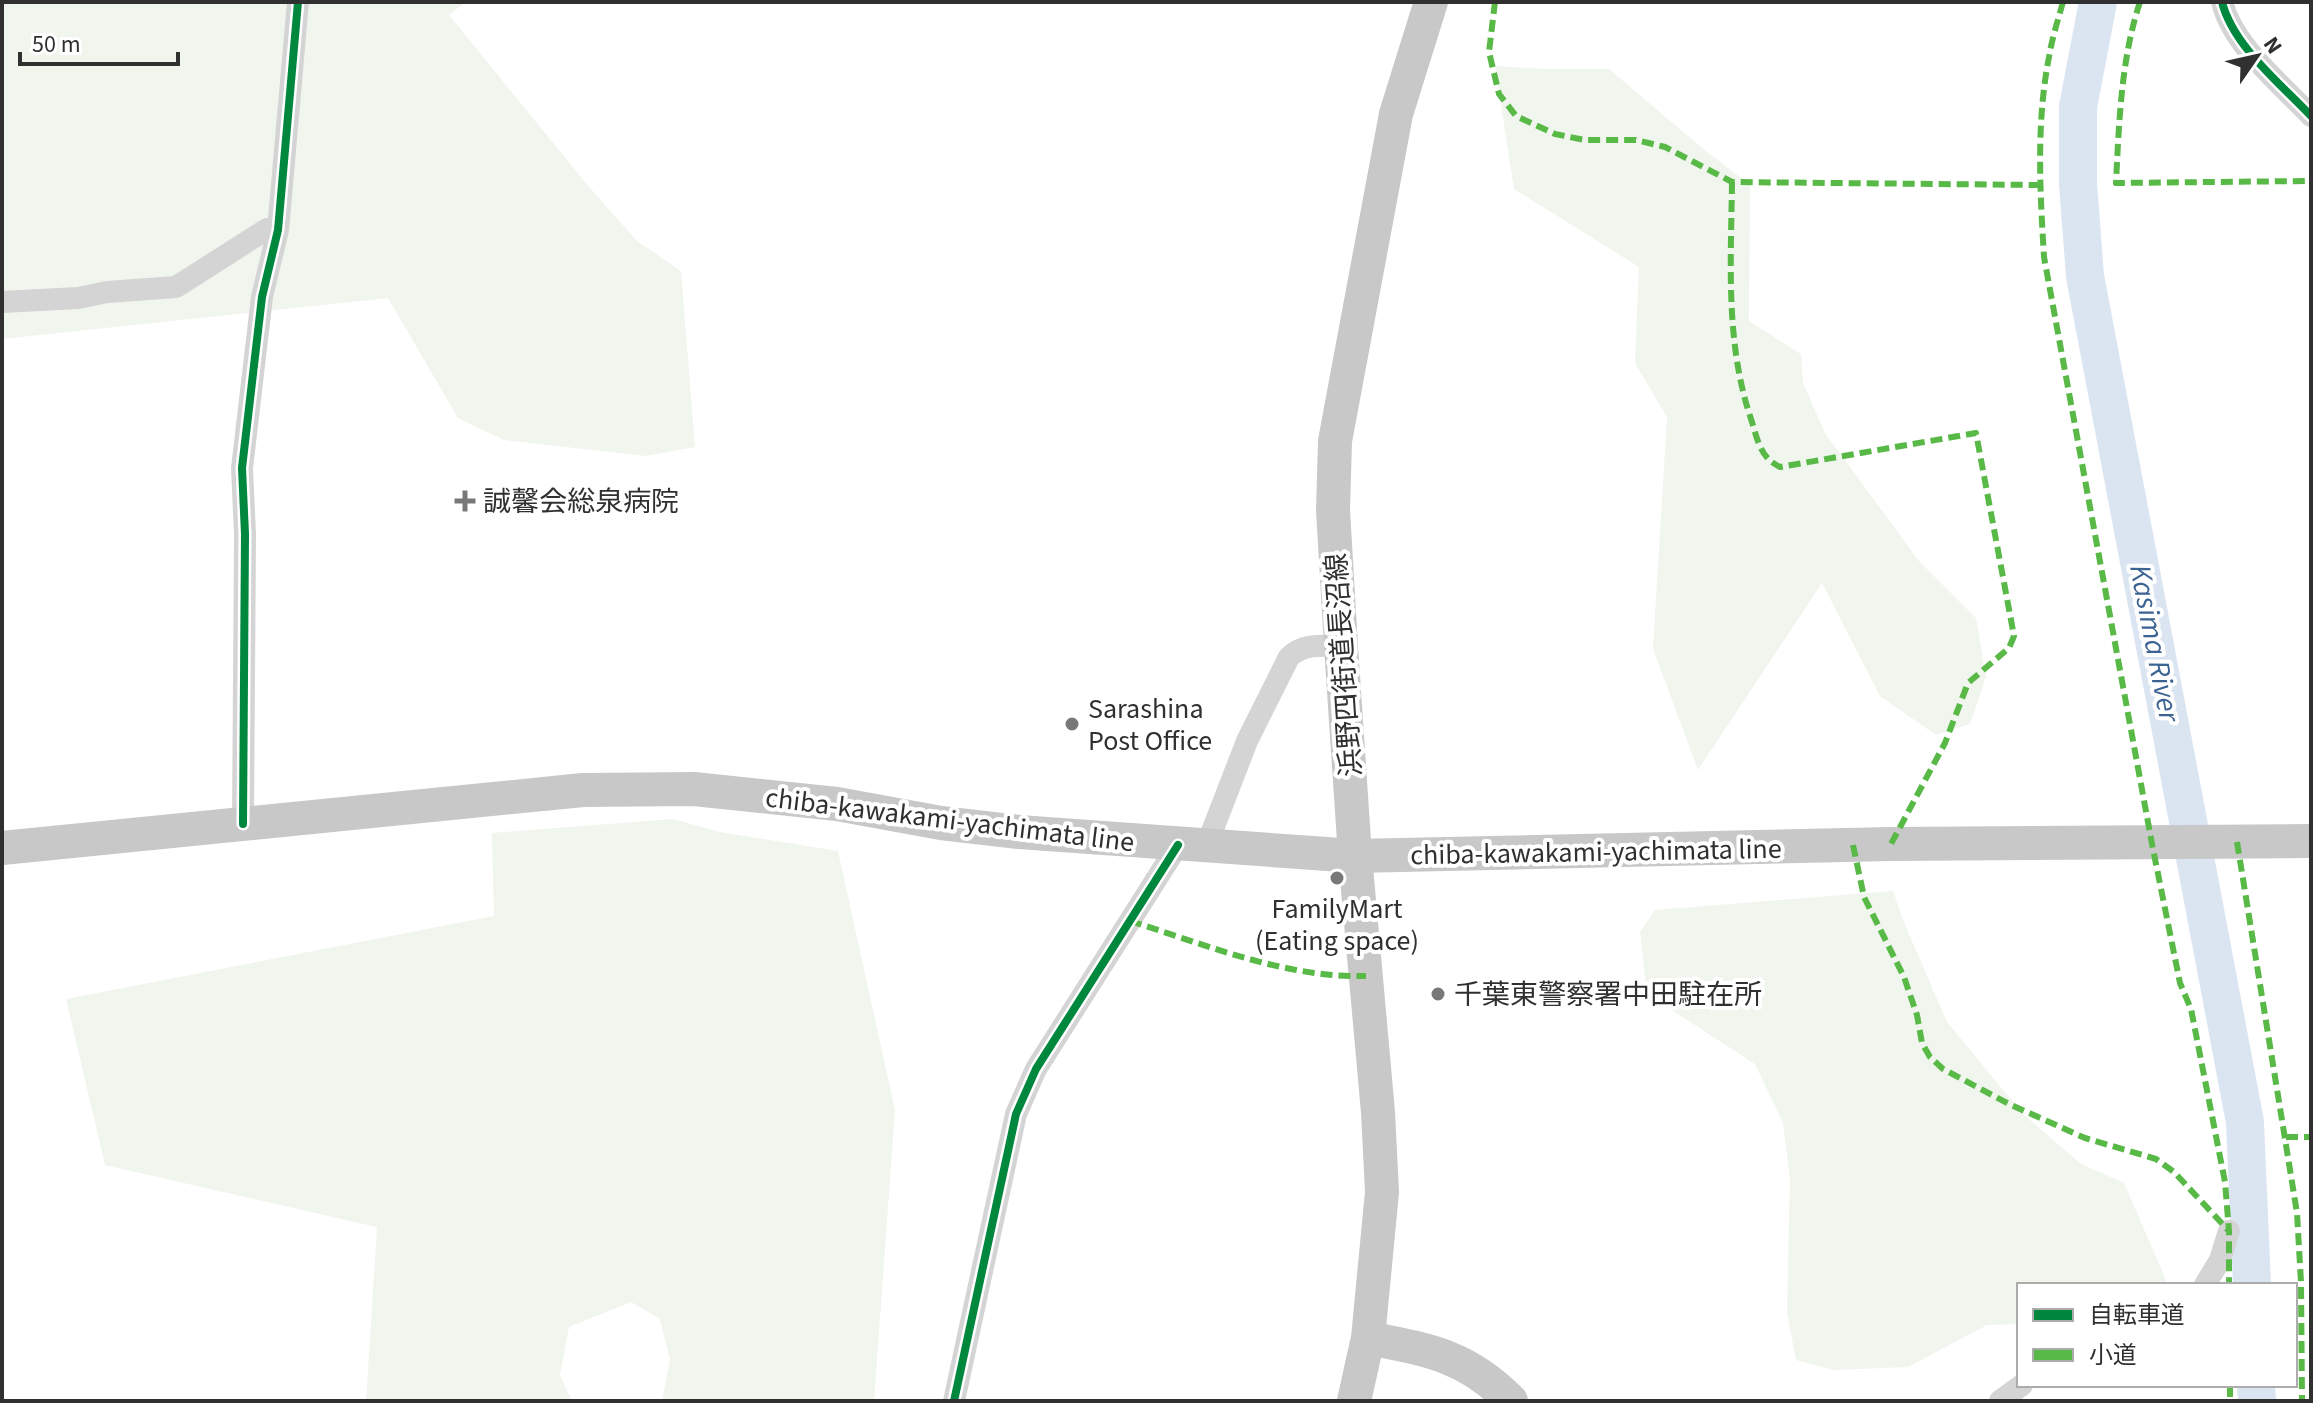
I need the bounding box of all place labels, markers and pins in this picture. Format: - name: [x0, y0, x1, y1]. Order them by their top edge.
- place label: 誠馨会総泉病院: [483, 482, 679, 522]
- marker: 誠馨会総泉病院: [454, 490, 476, 512]
- place label: Sarashina Post Office: [1088, 689, 1212, 761]
- marker: Sarashina Post Office: [1063, 715, 1081, 733]
- marker: FamilyMart (Eating space): [1328, 869, 1346, 887]
- place label: FamilyMart (Eating space): [1255, 889, 1419, 961]
- place label: 千葉東警察署中田駐在所: [1454, 975, 1762, 1015]
- marker: 千葉東警察署中田駐在所: [1429, 985, 1447, 1003]

